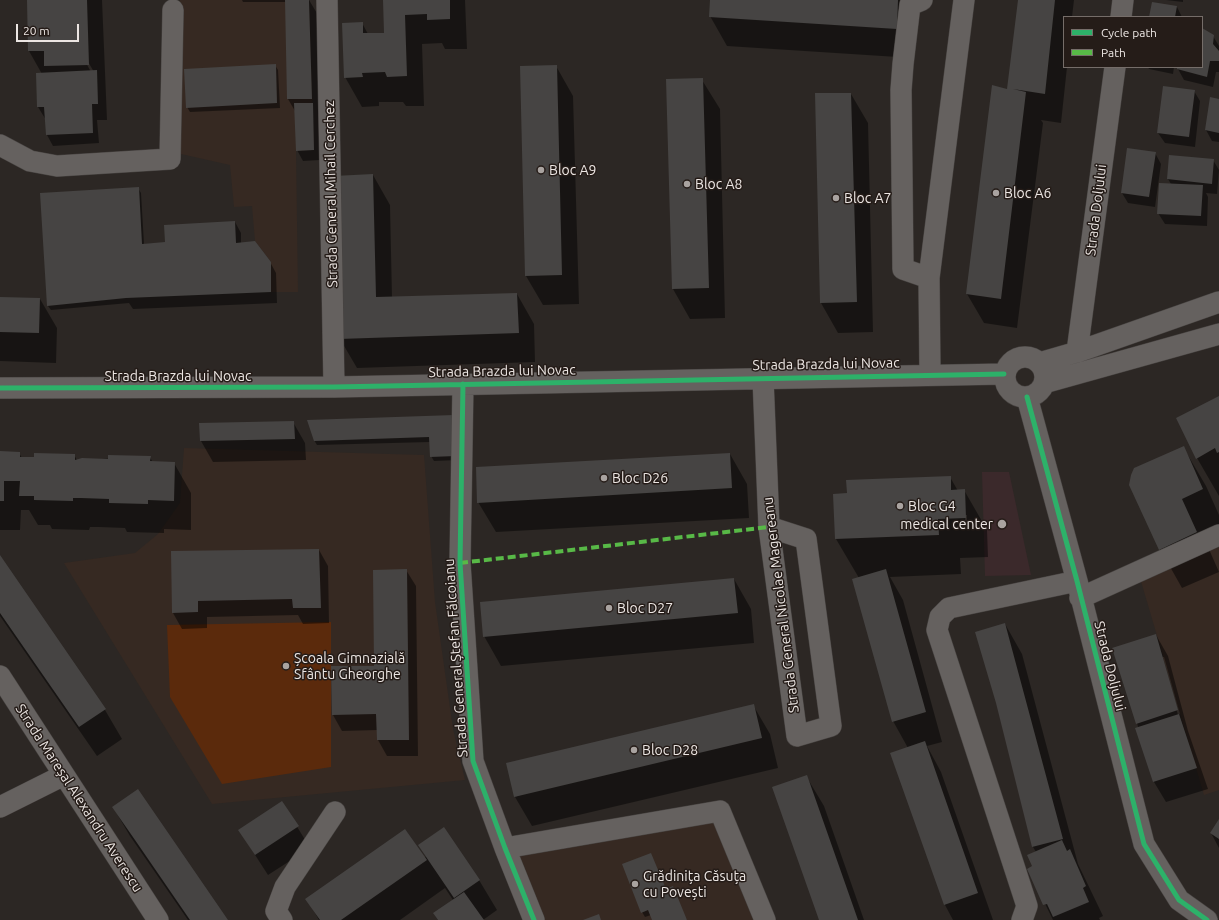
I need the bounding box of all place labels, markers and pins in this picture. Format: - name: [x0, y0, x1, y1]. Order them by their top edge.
- place label: Bloc A9: [549, 162, 596, 178]
- marker: Bloc A9: [536, 165, 546, 175]
- place label: Bloc A8: [695, 176, 742, 192]
- marker: Bloc A8: [682, 179, 692, 189]
- place label: Bloc A6: [1004, 185, 1051, 201]
- marker: Bloc A6: [991, 188, 1001, 198]
- place label: Bloc A7: [844, 190, 891, 206]
- marker: Bloc A7: [831, 193, 841, 203]
- place label: Bloc D26: [612, 470, 668, 486]
- marker: Bloc D26: [599, 473, 609, 483]
- place label: Bloc G4: [908, 498, 956, 514]
- marker: Bloc G4: [895, 501, 905, 511]
- place label: medical center: [900, 516, 993, 532]
- marker: medical center: [996, 518, 1008, 530]
- place label: Bloc D27: [617, 600, 673, 616]
- marker: Bloc D27: [604, 603, 614, 613]
- place label: Școala Gimnazială Sfântu Gheorghe: [294, 650, 405, 682]
- marker: Școala Gimnazială Sfântu Gheorghe: [281, 661, 291, 671]
- place label: Bloc D28: [642, 742, 698, 758]
- marker: Bloc D28: [629, 745, 639, 755]
- place label: Grădinița Căsuța cu Povești: [643, 868, 746, 900]
- marker: Grădinița Căsuța cu Povești: [630, 879, 640, 889]

